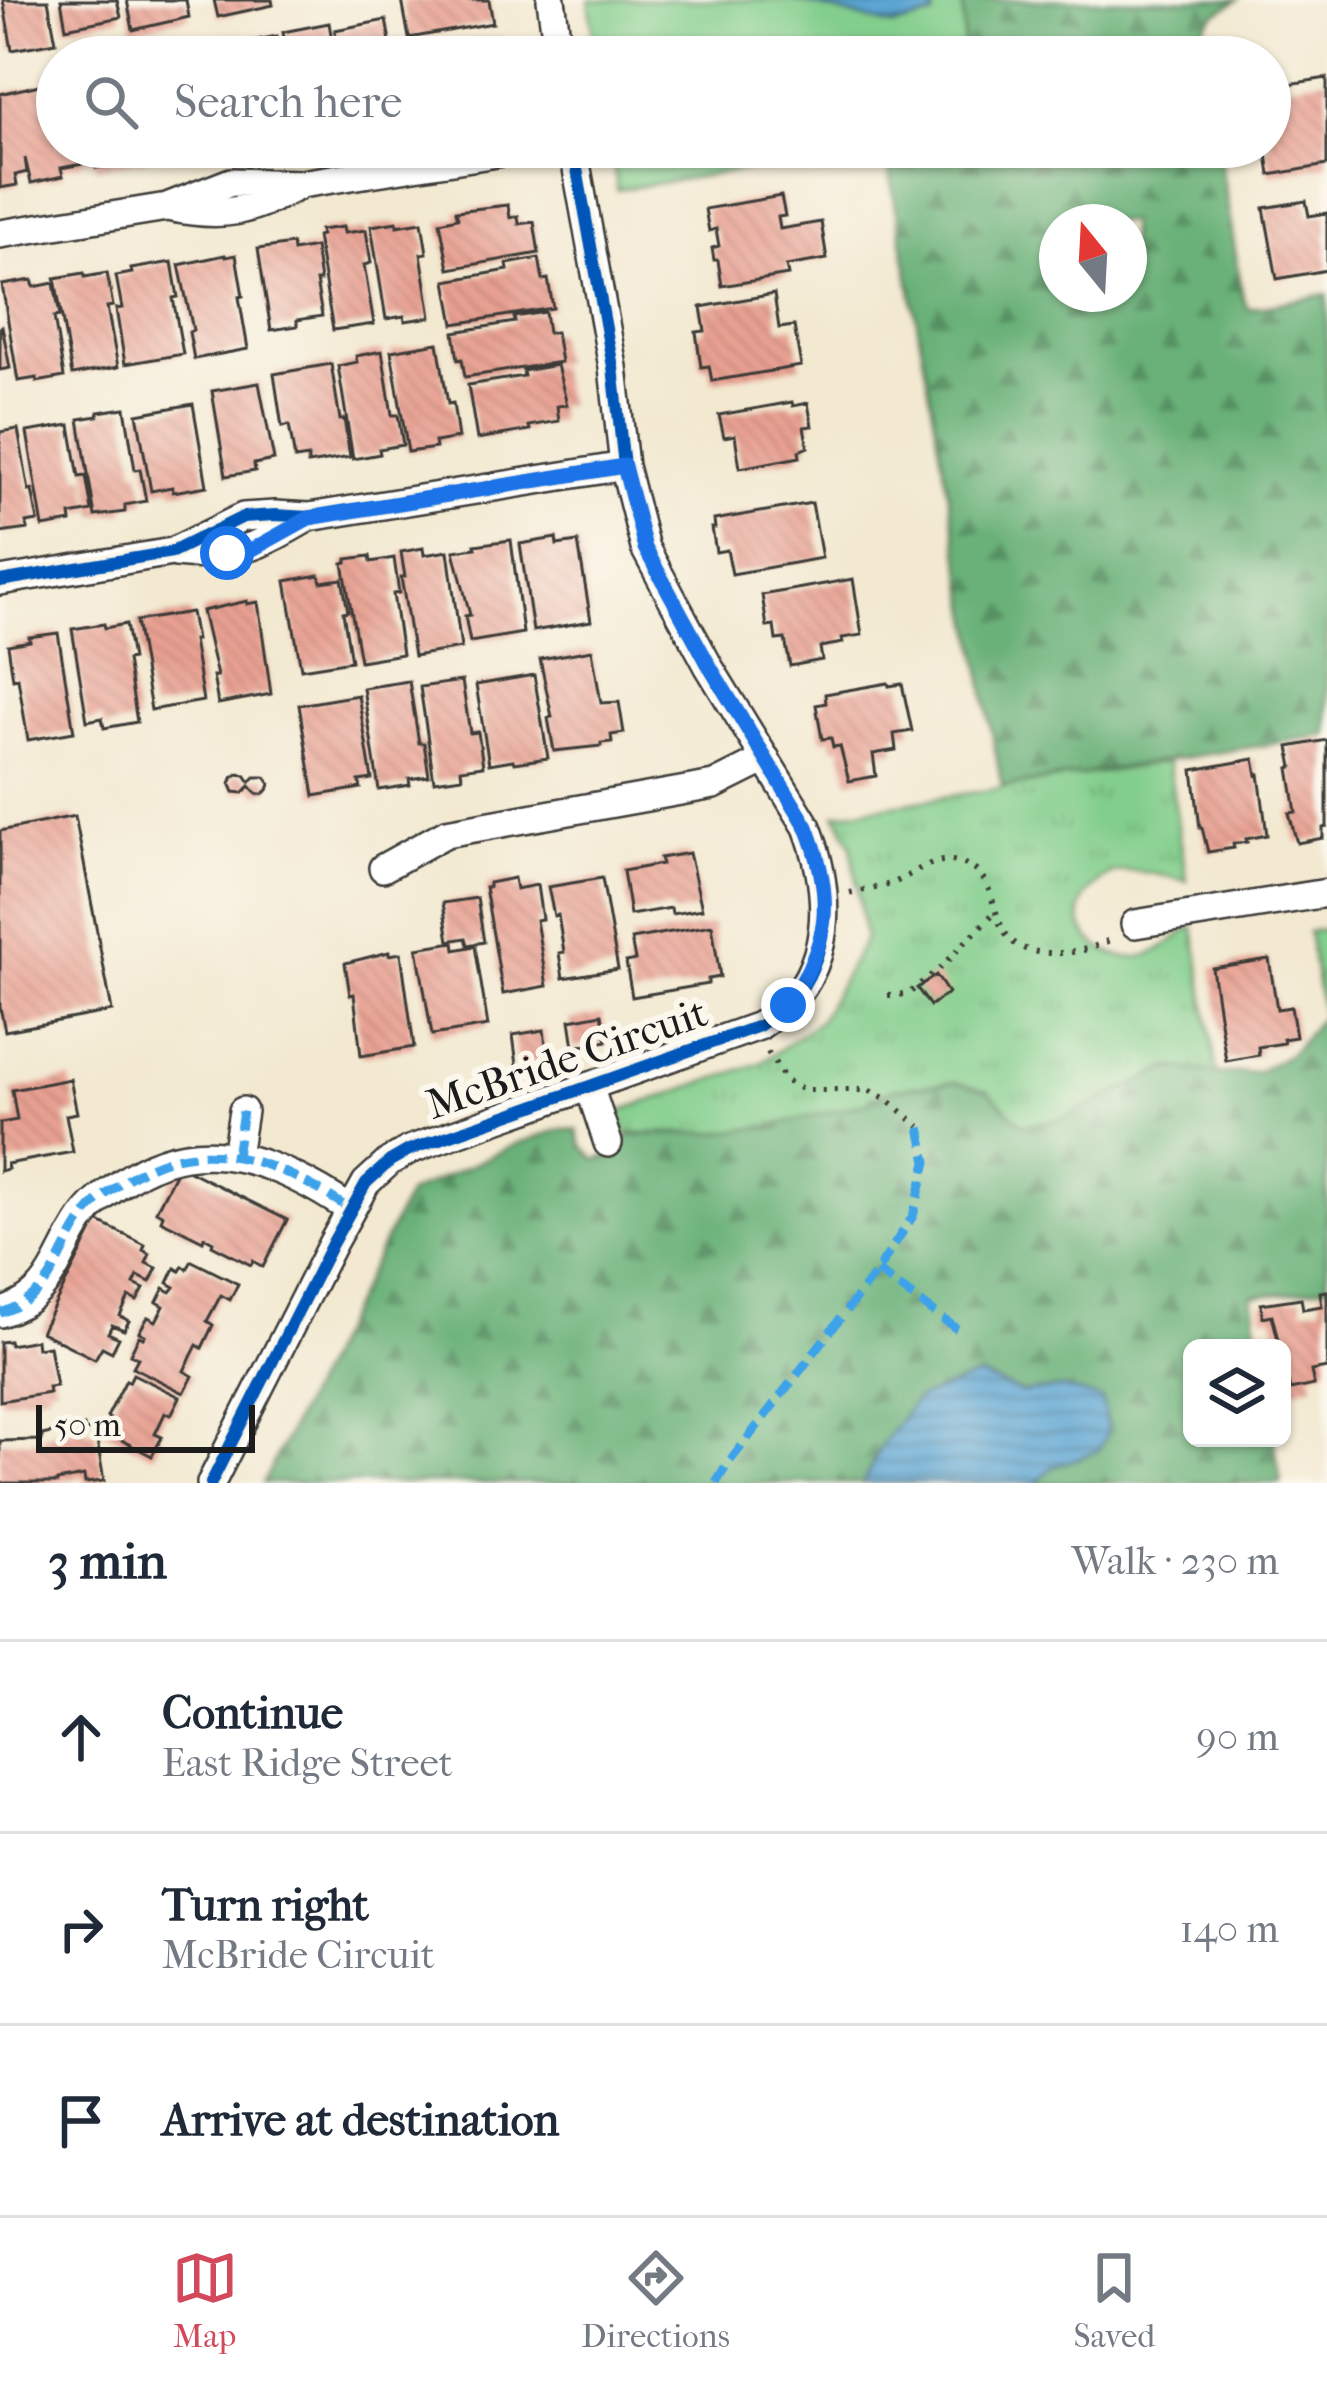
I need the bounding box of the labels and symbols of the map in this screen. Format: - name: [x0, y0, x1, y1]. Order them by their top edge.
- north arrow: [1039, 204, 1147, 312]
- route start: [200, 526, 254, 580]
- route end: [761, 978, 815, 1032]
- street label: McBride Circuit: [420, 988, 714, 1130]
- scale bar: [36, 1399, 255, 1452]

